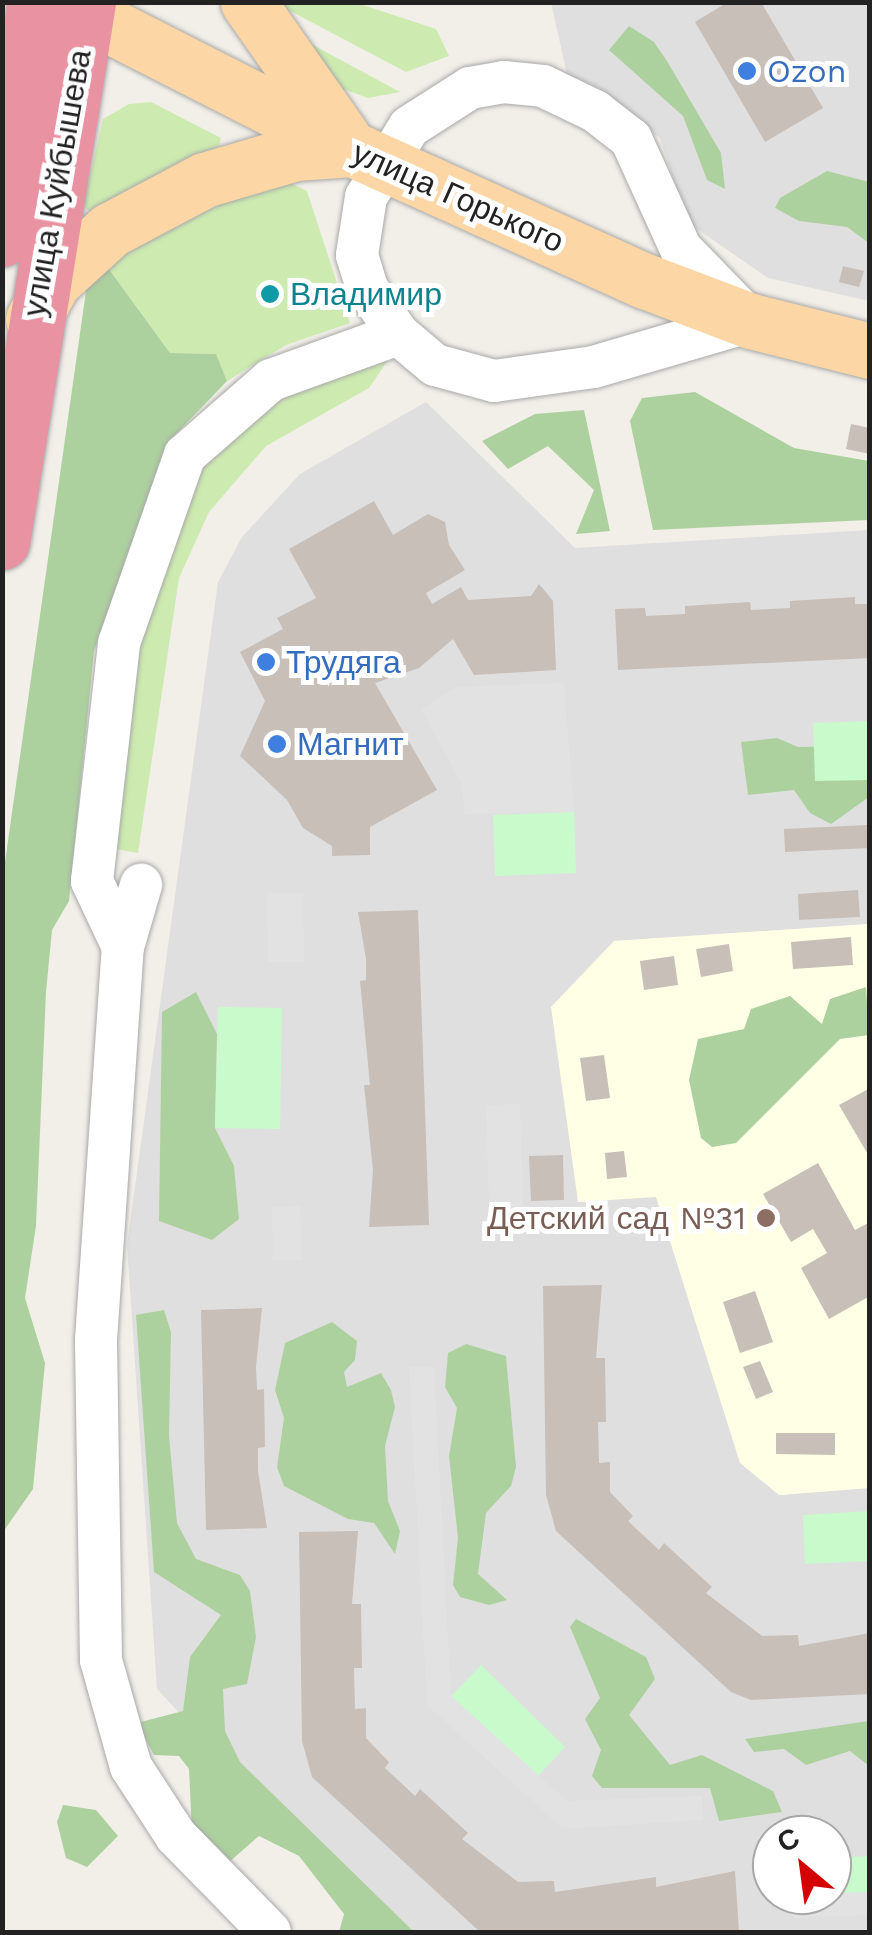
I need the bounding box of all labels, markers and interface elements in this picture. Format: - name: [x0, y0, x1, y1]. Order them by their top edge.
- street label: улица Куйбышева: [15, 46, 99, 320]
- place label: Ozon: [767, 52, 847, 90]
- marker: Ozon: [736, 60, 758, 82]
- street label: улица Горького: [346, 133, 570, 261]
- place label: Владимир: [290, 275, 442, 313]
- marker: Владимир: [259, 283, 281, 305]
- place label: Трудяга: [286, 643, 401, 681]
- marker: Трудяга: [255, 651, 277, 673]
- place label: Магнит: [297, 725, 404, 763]
- marker: Магнит: [266, 733, 288, 755]
- place label: Детский сад №31: [487, 1199, 746, 1237]
- marker: Детский сад №31: [755, 1207, 777, 1229]
- north arrow: [752, 1815, 852, 1915]
- text: С: [771, 1821, 805, 1859]

